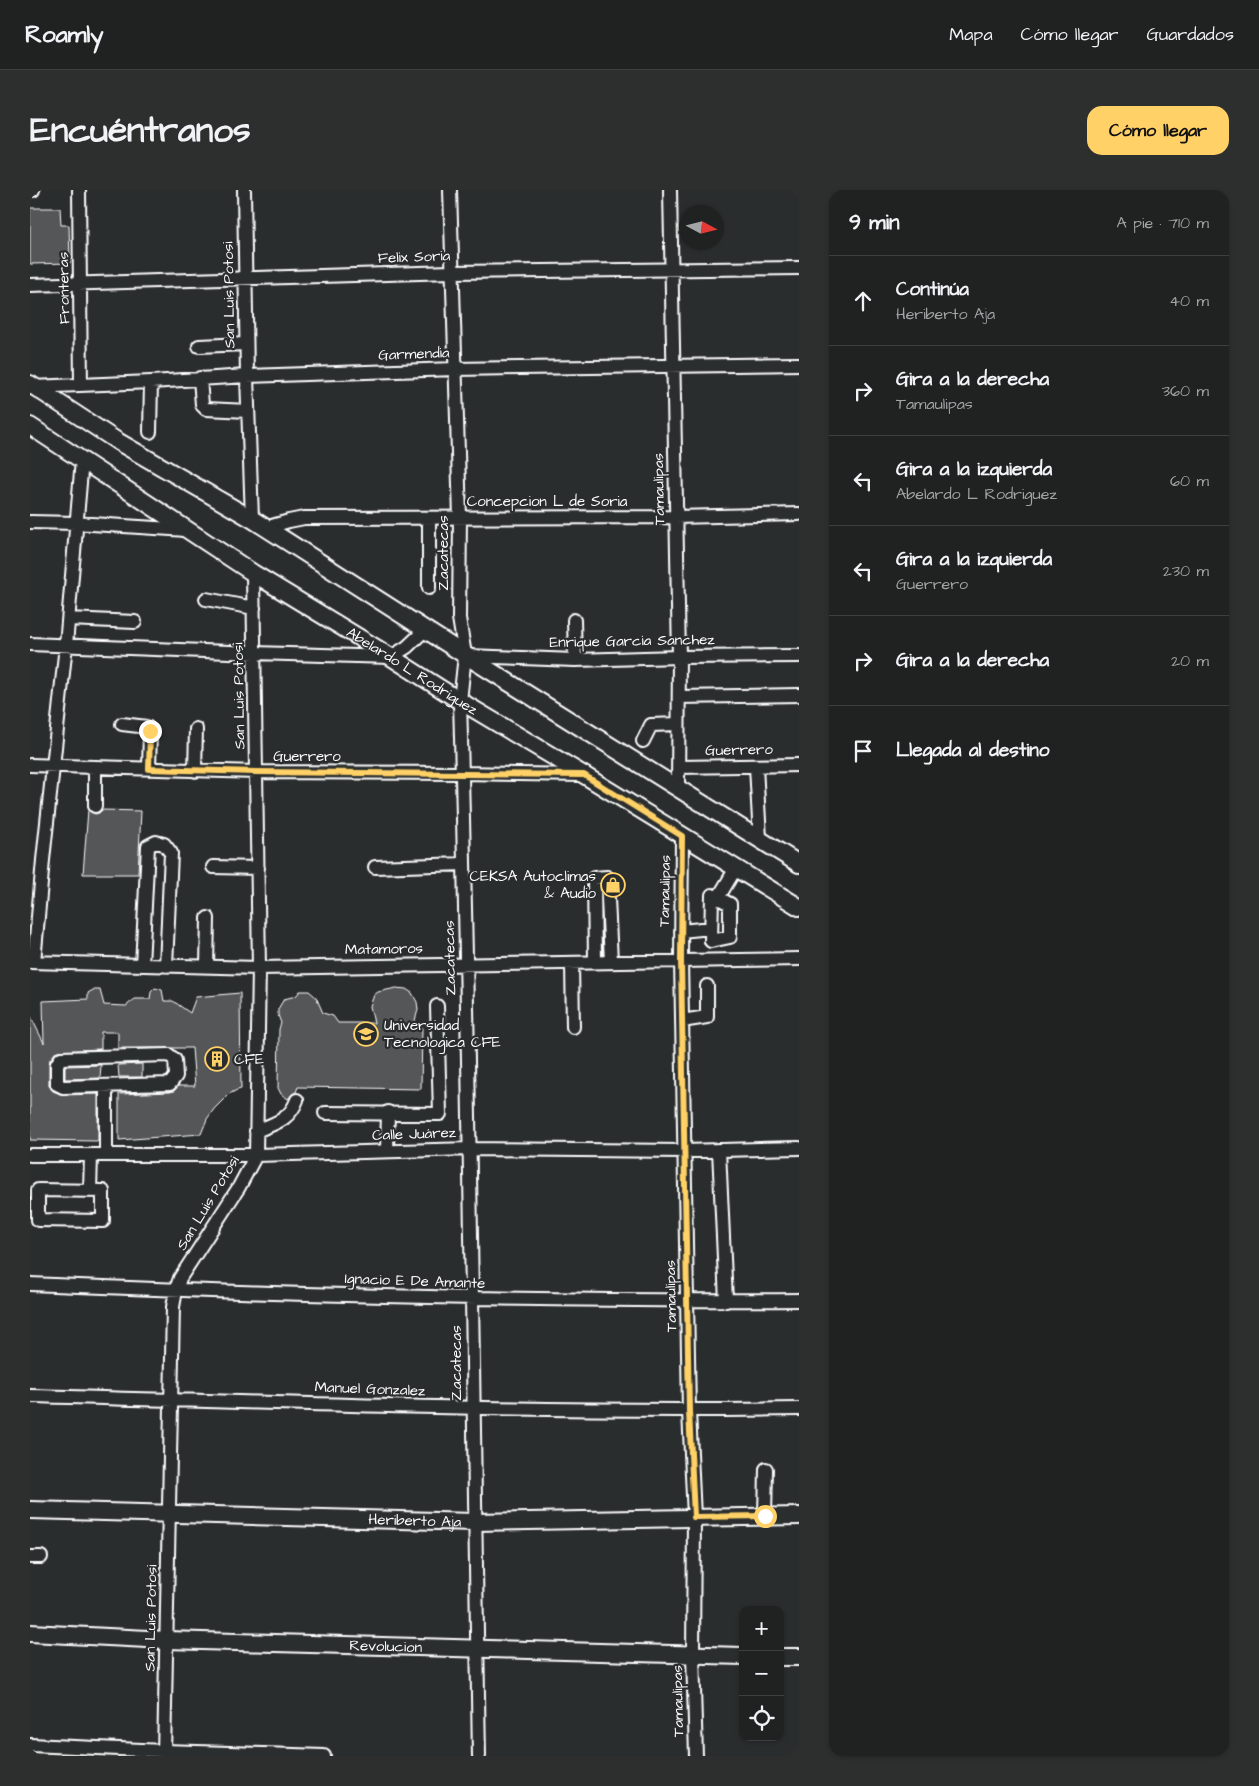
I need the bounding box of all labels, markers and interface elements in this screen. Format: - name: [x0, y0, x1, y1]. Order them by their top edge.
- text: Roamly: [25, 18, 103, 52]
- text: Mapa: [949, 22, 993, 47]
- text: Cómo llegar: [1021, 22, 1119, 47]
- text: Guardados: [1147, 22, 1234, 47]
- text: Encuéntranos: [30, 106, 251, 155]
- button: Cómo llegar: [1087, 106, 1229, 155]
- north arrow: [679, 205, 724, 250]
- text: 9 min: [849, 208, 899, 237]
- text: A pie · 710 m: [1116, 212, 1209, 234]
- street label: San Luis Potosi: [218, 241, 240, 349]
- street label: Felix Soria: [377, 245, 451, 269]
- street label: Fronteras: [53, 251, 75, 324]
- text: Continúa: [896, 276, 969, 303]
- icon: ahead: [849, 287, 877, 315]
- text: 40 m: [1169, 290, 1209, 312]
- text: Heriberto Aja: [896, 303, 995, 325]
- street label: Garmendia: [378, 342, 450, 366]
- text: Gira a la derecha: [896, 366, 1049, 393]
- icon: right: [849, 377, 877, 405]
- text: 360 m: [1162, 380, 1209, 402]
- text: Tamaulipas: [896, 393, 973, 415]
- street label: Tamaulipas: [648, 452, 670, 525]
- text: Gira a la izquierda: [896, 456, 1052, 483]
- icon: left: [849, 467, 877, 495]
- text: 60 m: [1170, 470, 1209, 492]
- text: Abelardo L Rodriguez: [896, 483, 1057, 505]
- street label: Concepcion L de Soria: [467, 491, 628, 512]
- street label: Zacatecas: [433, 515, 454, 591]
- text: Gira a la izquierda: [896, 546, 1052, 573]
- icon: left: [849, 557, 877, 585]
- text: 230 m: [1163, 560, 1209, 582]
- text: Guerrero: [896, 573, 968, 595]
- street label: Abelardo L Rodriguez: [343, 622, 482, 720]
- street label: Enrique Garcia Sanchez: [549, 629, 715, 653]
- street label: San Luis Potosi: [228, 642, 250, 750]
- icon: right: [849, 647, 877, 675]
- text: Gira a la derecha: [896, 647, 1049, 674]
- text: 20 m: [1171, 650, 1209, 672]
- route end: [139, 720, 162, 743]
- icon: arrive: [849, 737, 877, 765]
- text: Llegada al destino: [896, 737, 1049, 764]
- street label: Guerrero: [705, 739, 773, 761]
- street label: Guerrero: [273, 746, 341, 767]
- street label: Tamaulipas: [654, 854, 676, 927]
- place label: CEKSA Autoclimas & Audio: [469, 866, 597, 904]
- shop icon: CEKSA Autoclimas & Audio: [600, 872, 626, 898]
- street label: Zacatecas: [439, 920, 461, 996]
- street label: Matamoros: [345, 938, 424, 960]
- place label: Universidad Tecnologica CFE: [384, 1015, 501, 1054]
- school or university icon: Universidad Tecnologica CFE: [353, 1021, 379, 1047]
- building icon: CFE: [204, 1046, 230, 1072]
- place label: CFE: [234, 1049, 264, 1070]
- street label: Calle Juárez: [372, 1122, 457, 1146]
- street label: San Luis Potosi: [171, 1151, 245, 1254]
- street label: Tamaulipas: [660, 1259, 682, 1332]
- street label: Ignacio E De Amante: [344, 1268, 486, 1295]
- street label: Zacatecas: [446, 1325, 467, 1401]
- street label: Manuel Gonzalez: [314, 1377, 426, 1401]
- route start: [754, 1505, 777, 1528]
- street label: Heriberto Aja: [368, 1509, 462, 1532]
- street label: San Luis Potosi: [140, 1564, 162, 1672]
- map controls: [739, 1606, 784, 1741]
- button: +: [739, 1606, 784, 1651]
- street label: Revolucion: [349, 1635, 423, 1658]
- button: −: [739, 1651, 784, 1696]
- street label: Tamaulipas: [667, 1664, 689, 1737]
- button: locate: [739, 1696, 784, 1741]

